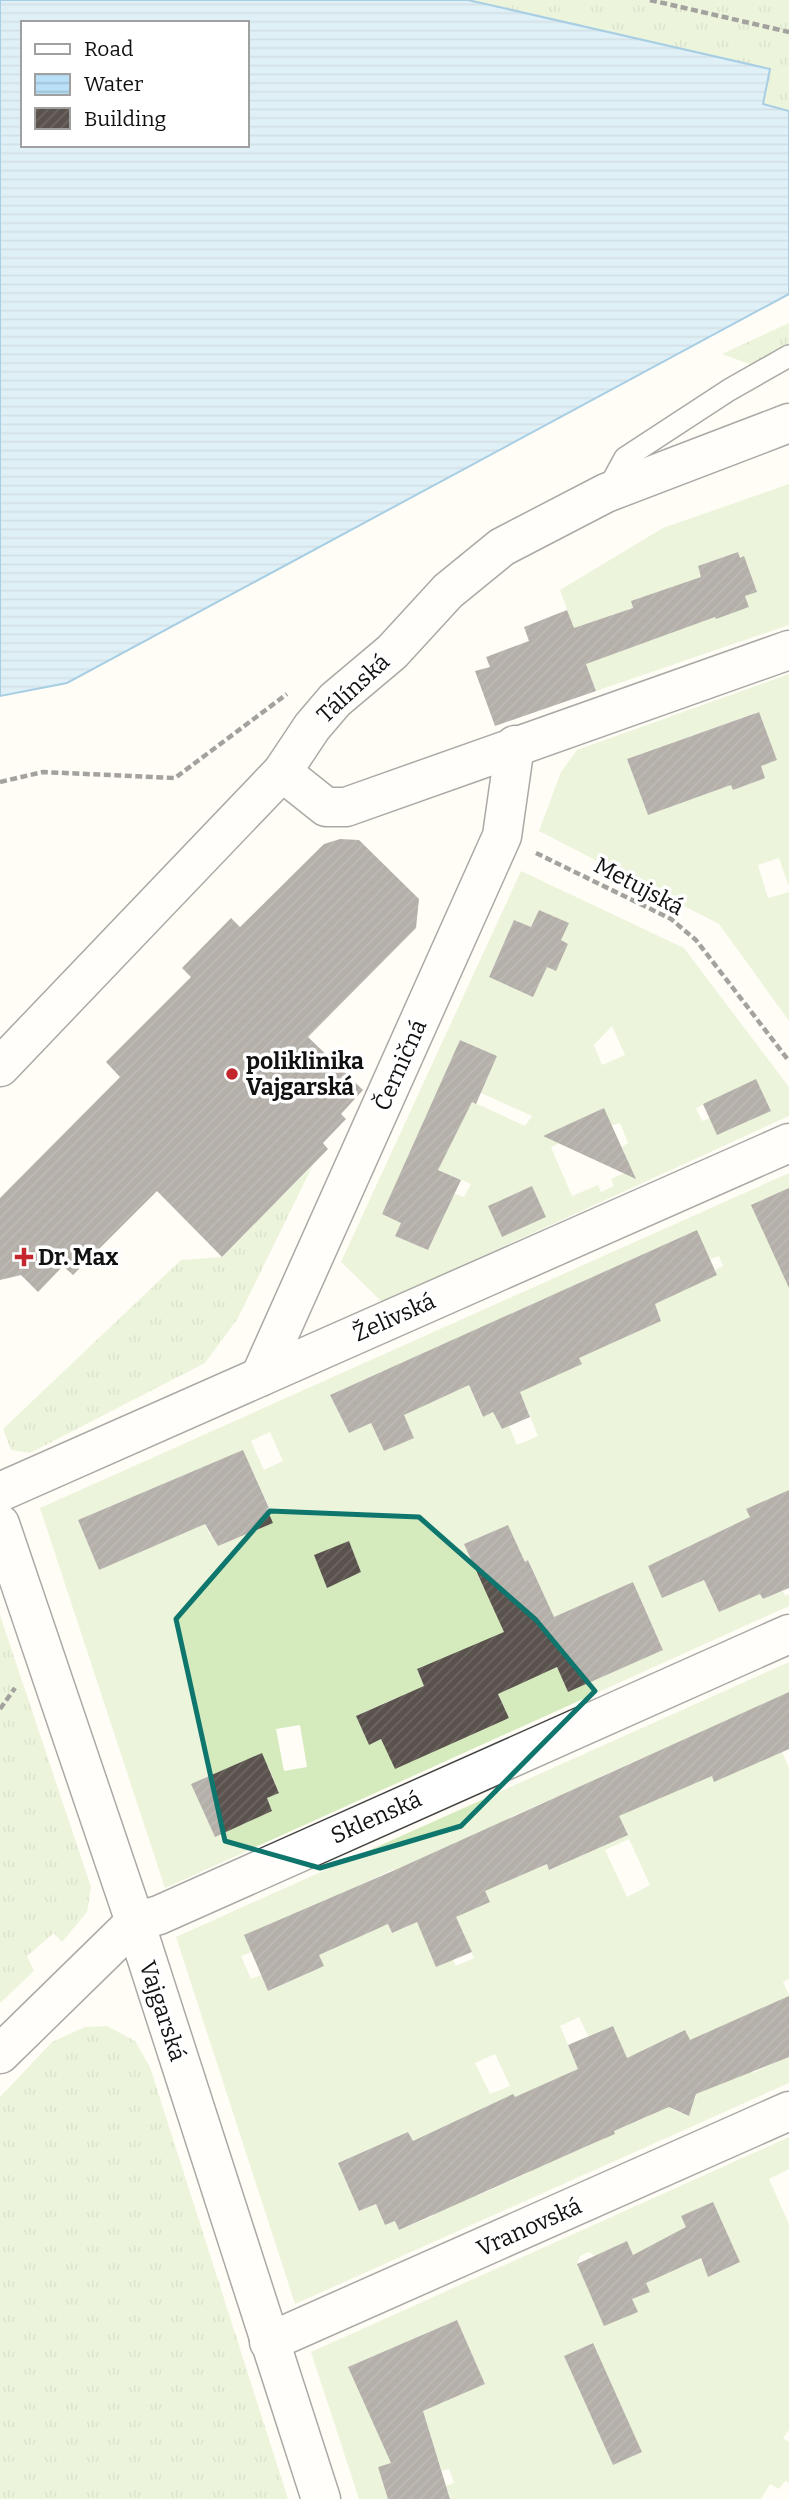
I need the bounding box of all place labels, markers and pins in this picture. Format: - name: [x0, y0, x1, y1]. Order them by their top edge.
- place label: poliklinika Vajgarská: [246, 1047, 364, 1101]
- marker: poliklinika Vajgarská: [224, 1066, 240, 1082]
- place label: Dr. Max: [38, 1243, 118, 1271]
- marker: Dr. Max: [16, 1249, 32, 1265]

